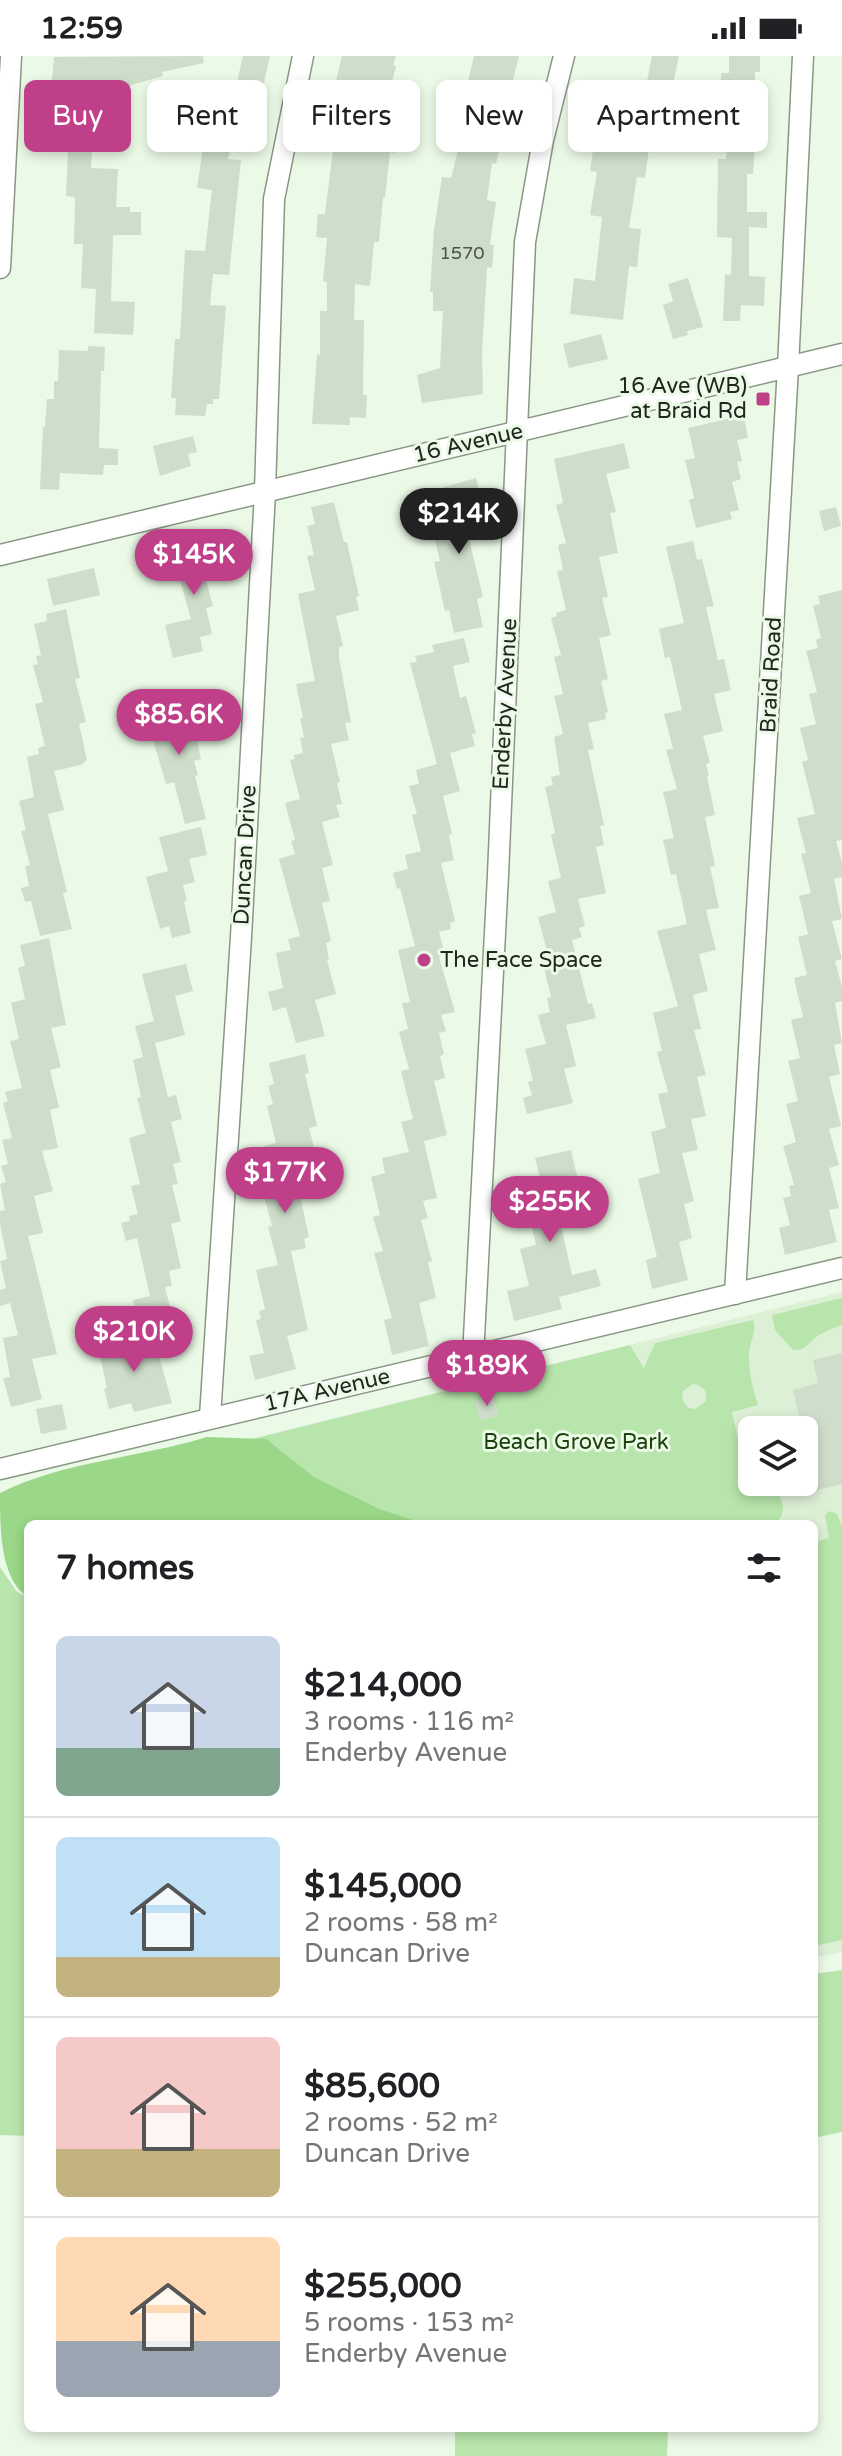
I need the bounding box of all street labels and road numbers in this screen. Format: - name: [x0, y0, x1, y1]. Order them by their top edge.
- street label: 16 Avenue: [410, 418, 526, 468]
- street label: Braid Road: [755, 616, 787, 734]
- street label: Enderby Avenue: [488, 617, 522, 791]
- street label: Duncan Drive: [228, 784, 262, 926]
- street label: 17A Avenue: [261, 1363, 393, 1417]

